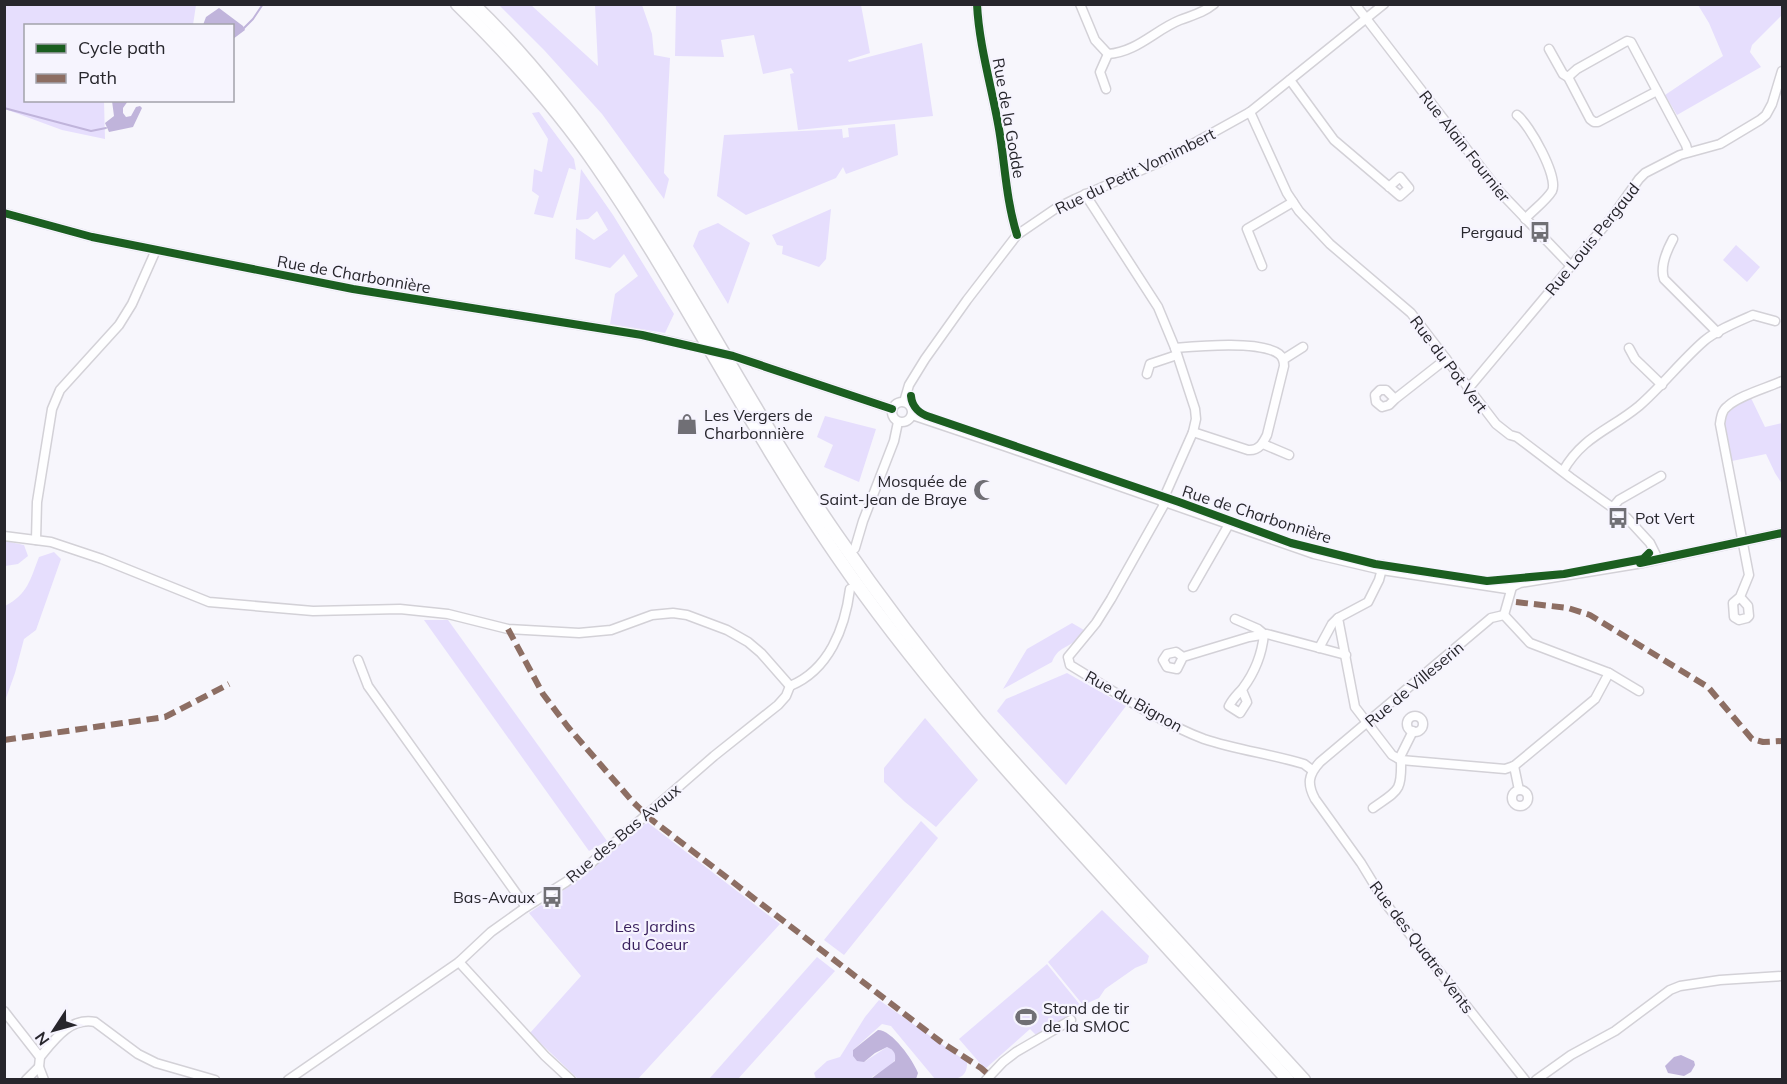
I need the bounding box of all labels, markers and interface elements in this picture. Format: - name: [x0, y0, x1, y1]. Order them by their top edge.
- legend: [24, 24, 234, 102]
- text: Cycle path: [78, 36, 165, 59]
- street label: Rue de la Godde: [989, 56, 1029, 180]
- text: Path: [78, 66, 117, 89]
- street label: Rue Alain Fournier: [1415, 86, 1515, 206]
- street label: Rue du Petit Vomimbert: [1052, 123, 1219, 218]
- street label: Rue Louis Pergaud: [1541, 179, 1643, 299]
- bus stop icon: Pergaud: [1528, 220, 1552, 244]
- place label: Pergaud: [1460, 222, 1523, 242]
- street label: Rue de Charbonnière: [276, 251, 432, 297]
- street label: Rue du Pot Vert: [1406, 312, 1492, 417]
- place label: Les Vergers de Charbonnière: [704, 405, 813, 443]
- shop icon: Les Vergers de Charbonnière: [675, 412, 699, 436]
- place label: Mosquée de Saint-Jean de Braye: [820, 471, 967, 509]
- mosque icon: Mosquée de Saint-Jean de Braye: [972, 478, 996, 502]
- street label: Rue de Charbonnière: [1180, 480, 1334, 548]
- bus stop icon: Pot Vert: [1606, 506, 1630, 530]
- place label: Pot Vert: [1635, 508, 1695, 528]
- street label: Rue de Villeserin: [1361, 637, 1467, 731]
- street label: Rue du Bignon: [1082, 666, 1186, 736]
- street label: Rue des Bas Avaux: [562, 779, 685, 887]
- street label: Rue des Quatre Vents: [1366, 877, 1478, 1017]
- bus stop icon: Bas-Avaux: [540, 885, 564, 909]
- place label: Bas-Avaux: [453, 887, 535, 907]
- park label: Les Jardins du Coeur: [615, 916, 695, 954]
- place label: Stand de tir de la SMOC: [1043, 998, 1130, 1036]
- north arrow: [24, 1000, 84, 1060]
- sports icon: Stand de tir de la SMOC: [1014, 1005, 1038, 1029]
- text: N: [30, 1028, 54, 1050]

